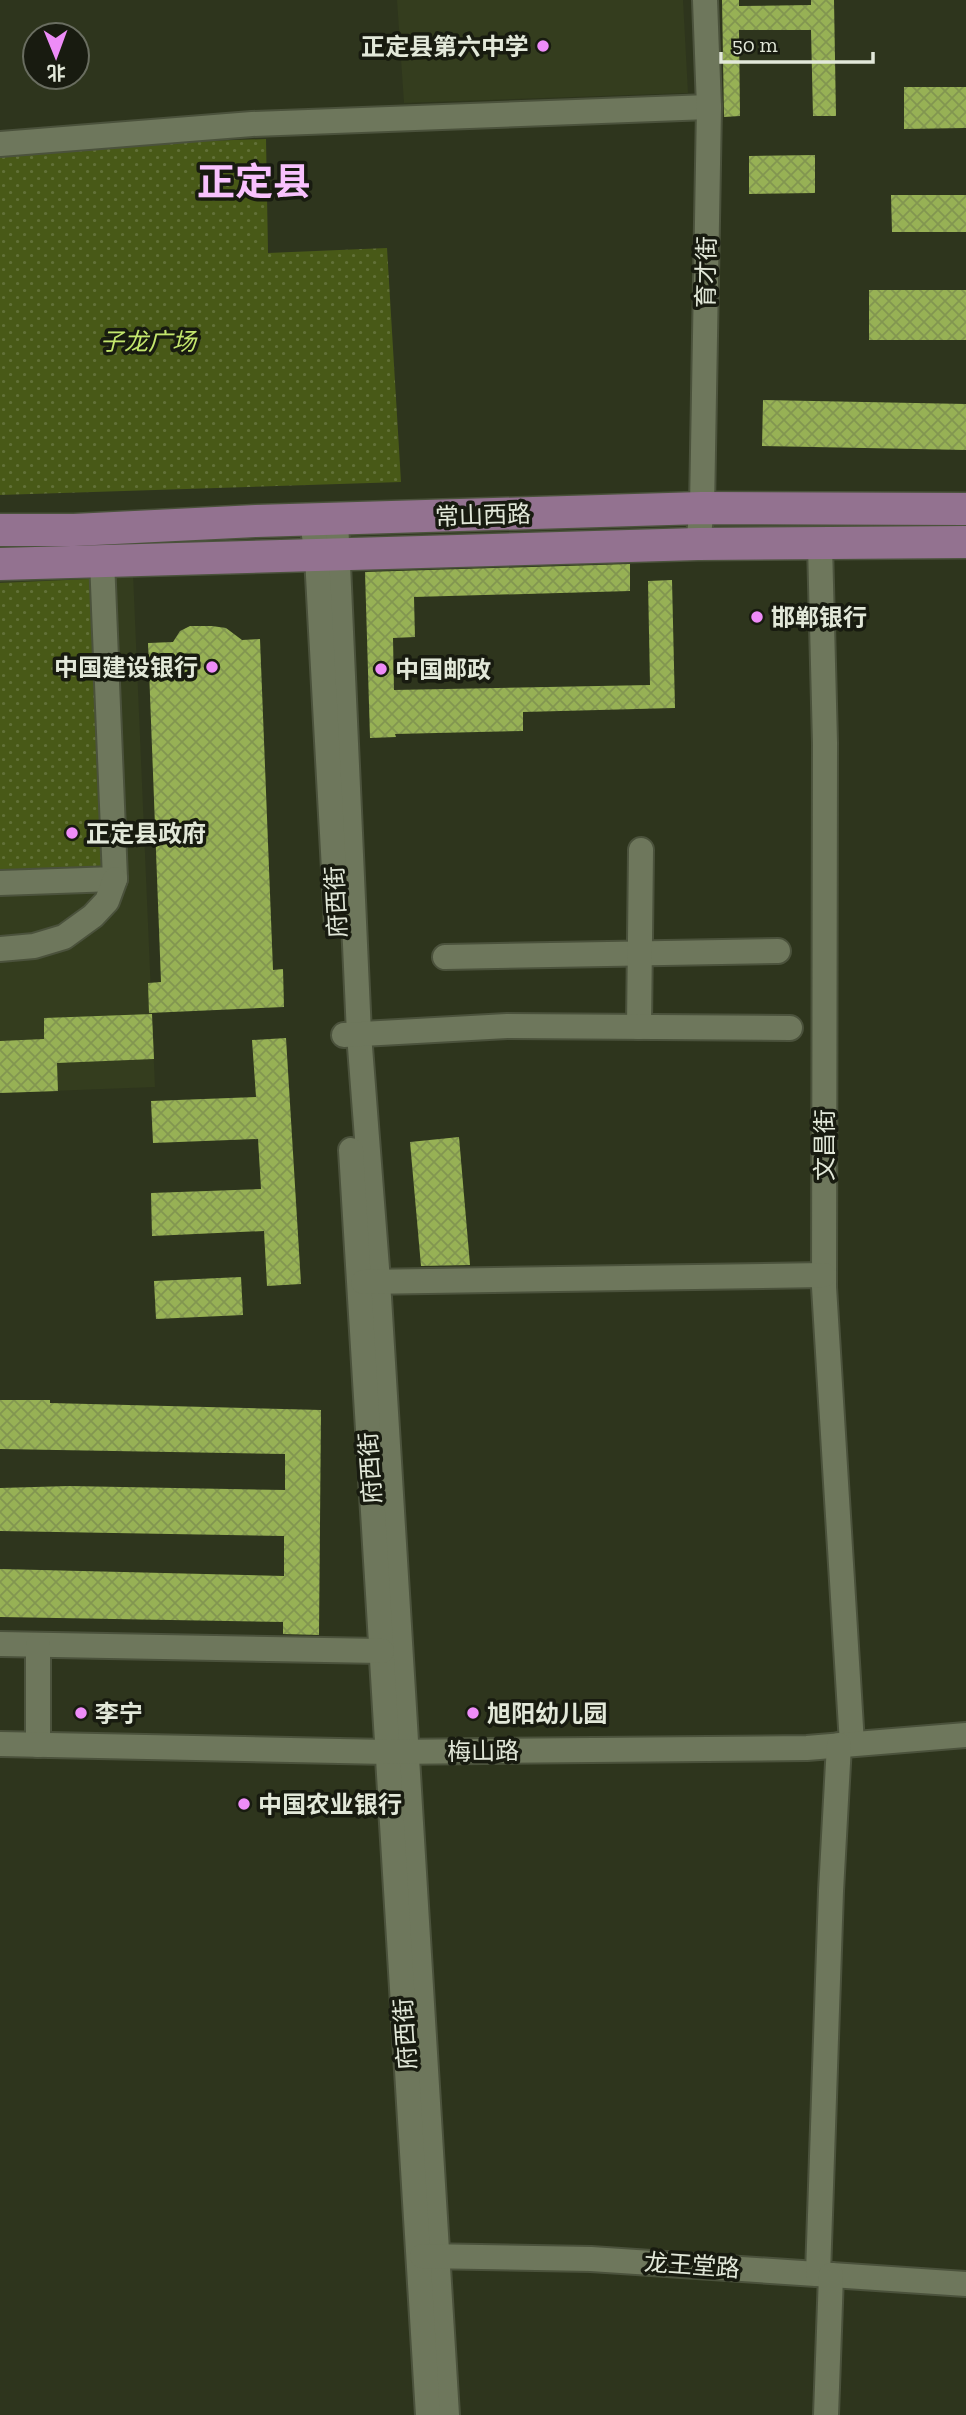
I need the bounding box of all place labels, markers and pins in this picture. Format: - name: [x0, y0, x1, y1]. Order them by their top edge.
- place label: 正定县第六中学: [361, 32, 529, 61]
- marker: 正定县第六中学: [535, 38, 551, 54]
- place label: 邯郸银行: [771, 603, 867, 632]
- marker: 邯郸银行: [749, 609, 765, 625]
- place label: 中国建设银行: [54, 653, 198, 682]
- place label: 中国邮政: [395, 655, 491, 684]
- marker: 中国建设银行: [204, 659, 220, 675]
- marker: 中国邮政: [373, 661, 389, 677]
- place label: 正定县政府: [86, 819, 206, 848]
- marker: 正定县政府: [64, 825, 80, 841]
- place label: 李宁: [95, 1699, 143, 1728]
- place label: 旭阳幼儿园: [487, 1699, 607, 1728]
- marker: 李宁: [73, 1705, 89, 1721]
- marker: 旭阳幼儿园: [465, 1705, 481, 1721]
- place label: 中国农业银行: [258, 1790, 402, 1819]
- marker: 中国农业银行: [236, 1796, 252, 1812]

